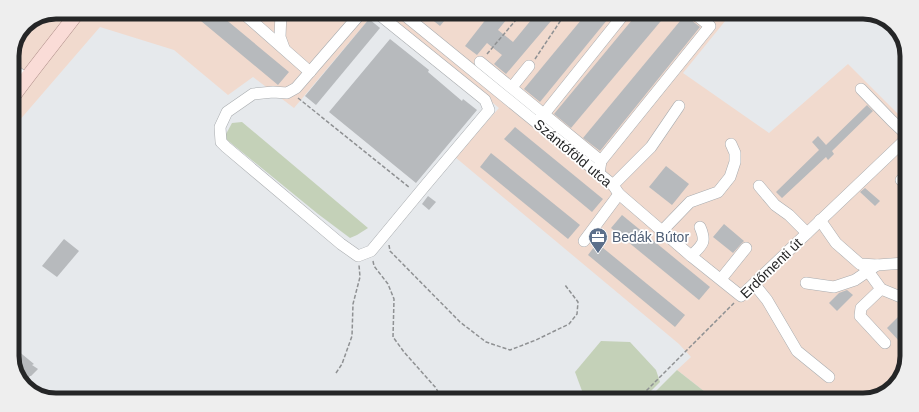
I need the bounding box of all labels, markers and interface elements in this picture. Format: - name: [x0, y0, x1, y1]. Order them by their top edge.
- street label: Szántóföld utca: [531, 116, 615, 190]
- office icon: Bedák Bútor: [587, 226, 609, 254]
- place label: Bedák Bútor: [612, 229, 689, 245]
- street label: Erdőmenti út: [737, 235, 805, 301]

